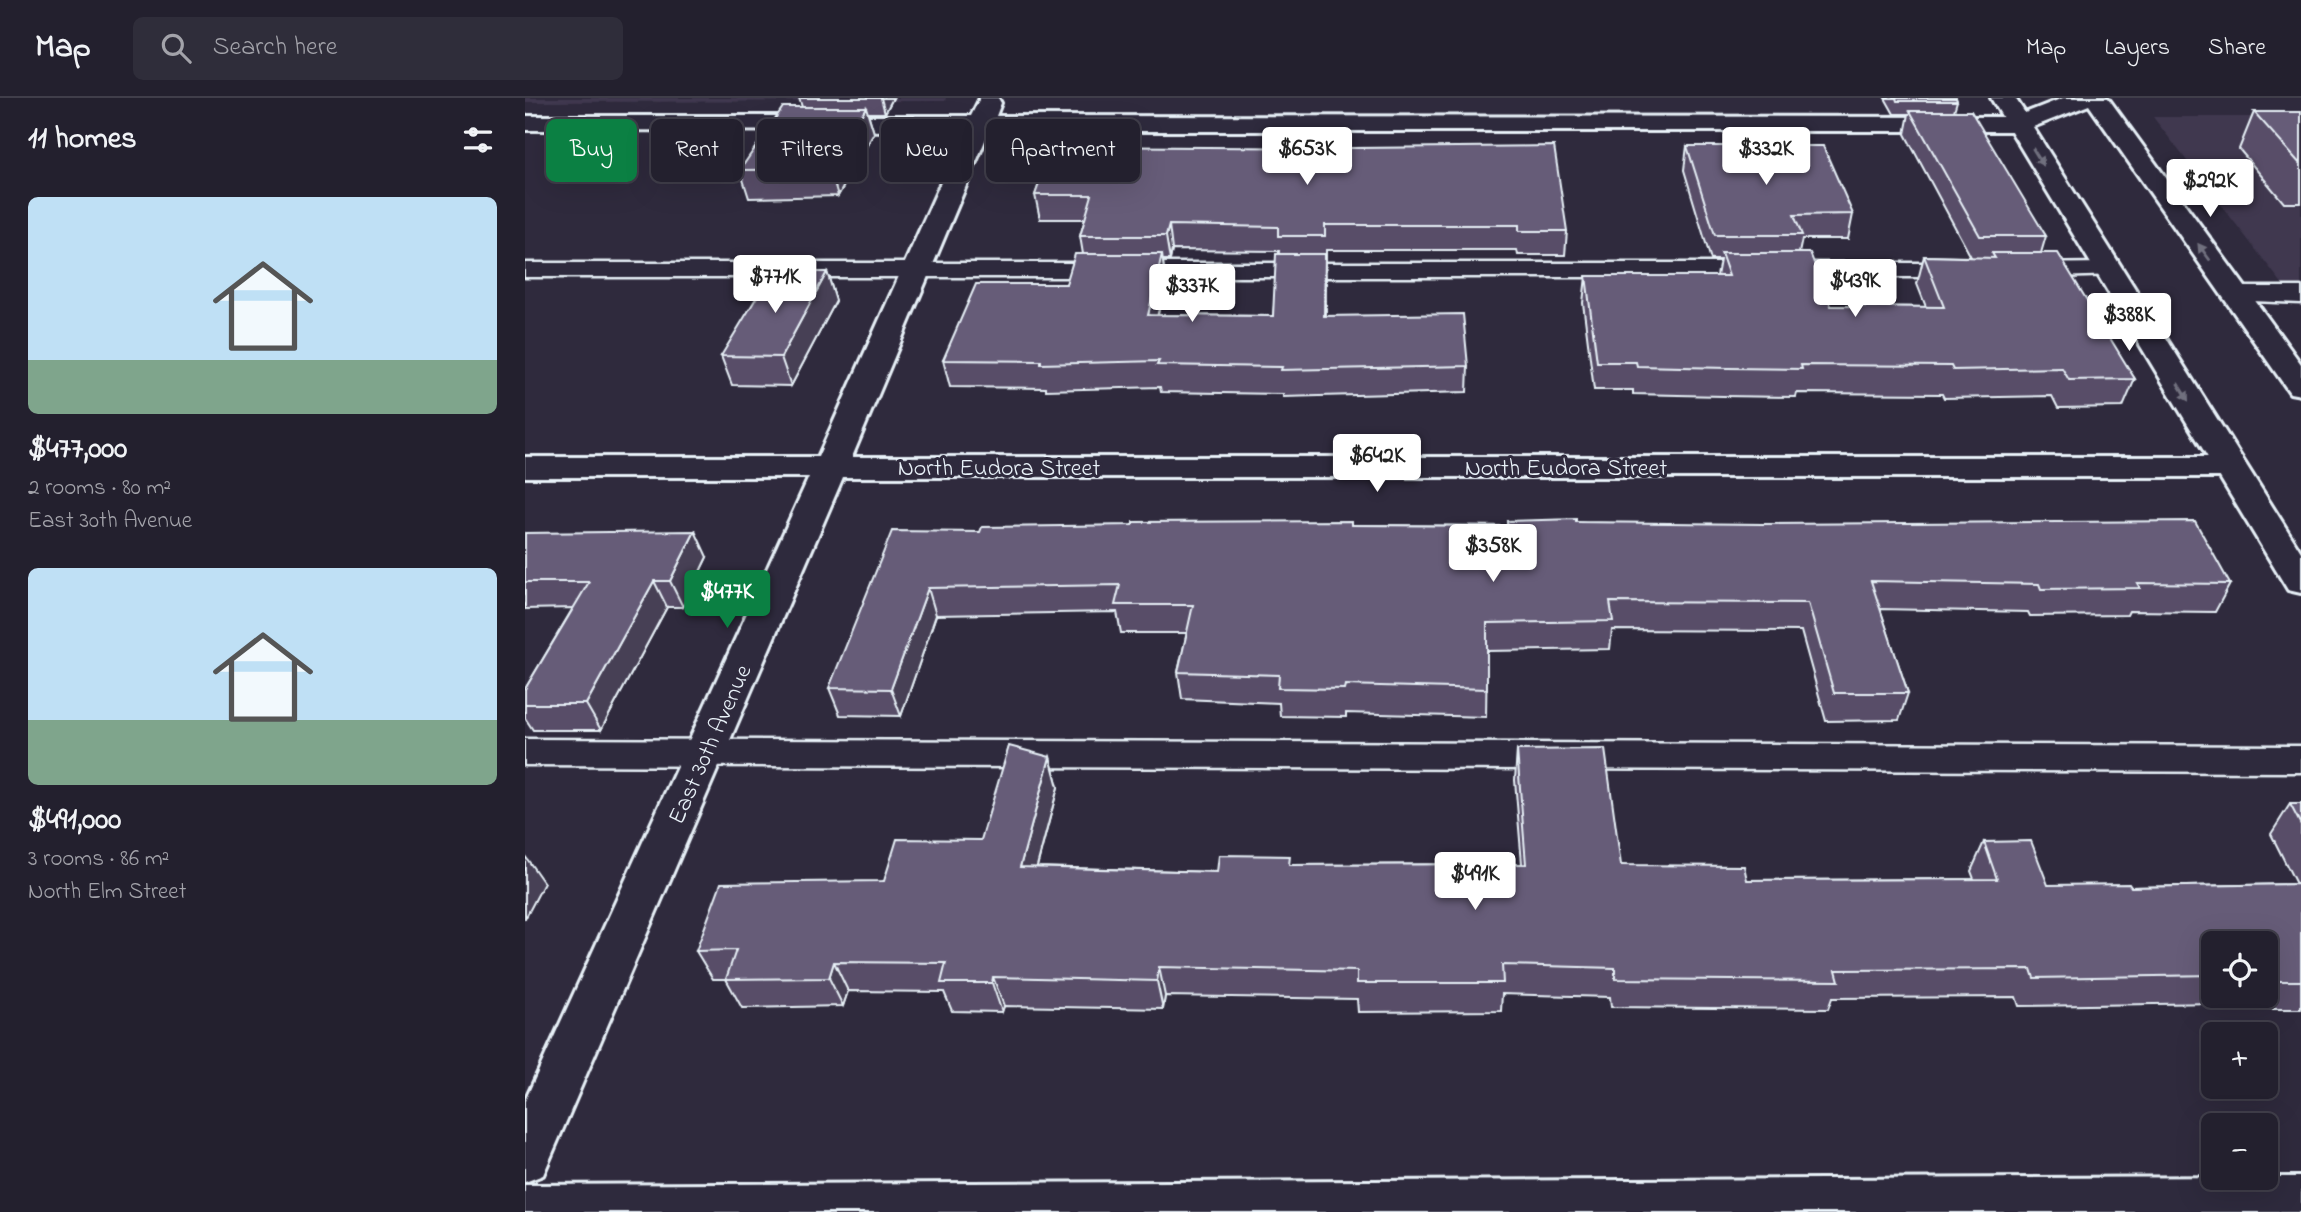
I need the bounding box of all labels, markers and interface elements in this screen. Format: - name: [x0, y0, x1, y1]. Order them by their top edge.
- search box: [133, 17, 623, 80]
- text: Map: [35, 24, 91, 72]
- icon: search: [157, 29, 195, 67]
- text: Search here: [213, 29, 337, 67]
- text: Map: [2026, 31, 2066, 66]
- text: Layers: [2104, 31, 2170, 66]
- text: Share: [2208, 31, 2266, 66]
- text: 11 homes: [28, 118, 136, 162]
- chip: Buy: [546, 119, 637, 182]
- chip: Rent: [651, 119, 743, 182]
- chip: Filters: [757, 119, 867, 182]
- chip: New: [881, 119, 972, 182]
- chip: Apartment: [986, 119, 1140, 182]
- icon: filters: [459, 121, 497, 159]
- pin: $653K: [1258, 127, 1356, 187]
- pin: $332K: [1717, 127, 1815, 187]
- text: $653K: [1278, 133, 1336, 166]
- text: $332K: [1738, 133, 1794, 166]
- one-way arrow: [2032, 147, 2045, 166]
- pin: $292K: [2161, 159, 2259, 219]
- text: $292K: [2183, 165, 2237, 198]
- icon: home: [200, 243, 326, 369]
- one-way arrow: [2197, 243, 2211, 261]
- pin: $771K: [726, 256, 824, 315]
- pin: $439K: [1806, 260, 1904, 319]
- text: $771K: [749, 261, 801, 294]
- pin: $337K: [1143, 264, 1241, 324]
- text: $439K: [1830, 265, 1880, 298]
- text: $337K: [1165, 270, 1219, 303]
- pin: $388K: [2080, 294, 2178, 353]
- text: $388K: [2103, 299, 2155, 332]
- one-way arrow: [2177, 383, 2190, 402]
- text: $477,000: [28, 428, 127, 472]
- pin: $642K: [1328, 434, 1426, 494]
- text: $642K: [1349, 440, 1405, 473]
- street label: North Eudora Street: [898, 452, 1100, 487]
- street label: North Eudora Street: [1465, 452, 1667, 487]
- text: 2 rooms · 80 m²: [28, 472, 171, 505]
- text: East 30th Avenue: [28, 505, 192, 538]
- pin: $358K: [1444, 524, 1542, 584]
- text: $358K: [1465, 530, 1521, 563]
- pin: $477K: [678, 570, 776, 630]
- text: $477K: [700, 576, 754, 609]
- icon: home: [200, 614, 326, 740]
- street label: East 30th Avenue: [660, 659, 762, 830]
- text: $491,000: [28, 799, 121, 843]
- text: 3 rooms · 86 m²: [28, 843, 169, 876]
- pin: $491K: [1426, 852, 1524, 912]
- text: $491K: [1451, 858, 1499, 891]
- text: North Elm Street: [28, 876, 186, 909]
- map controls: [2201, 931, 2278, 1190]
- button: locate: [2201, 931, 2278, 1008]
- button: +: [2201, 1022, 2278, 1099]
- button: −: [2201, 1113, 2278, 1190]

